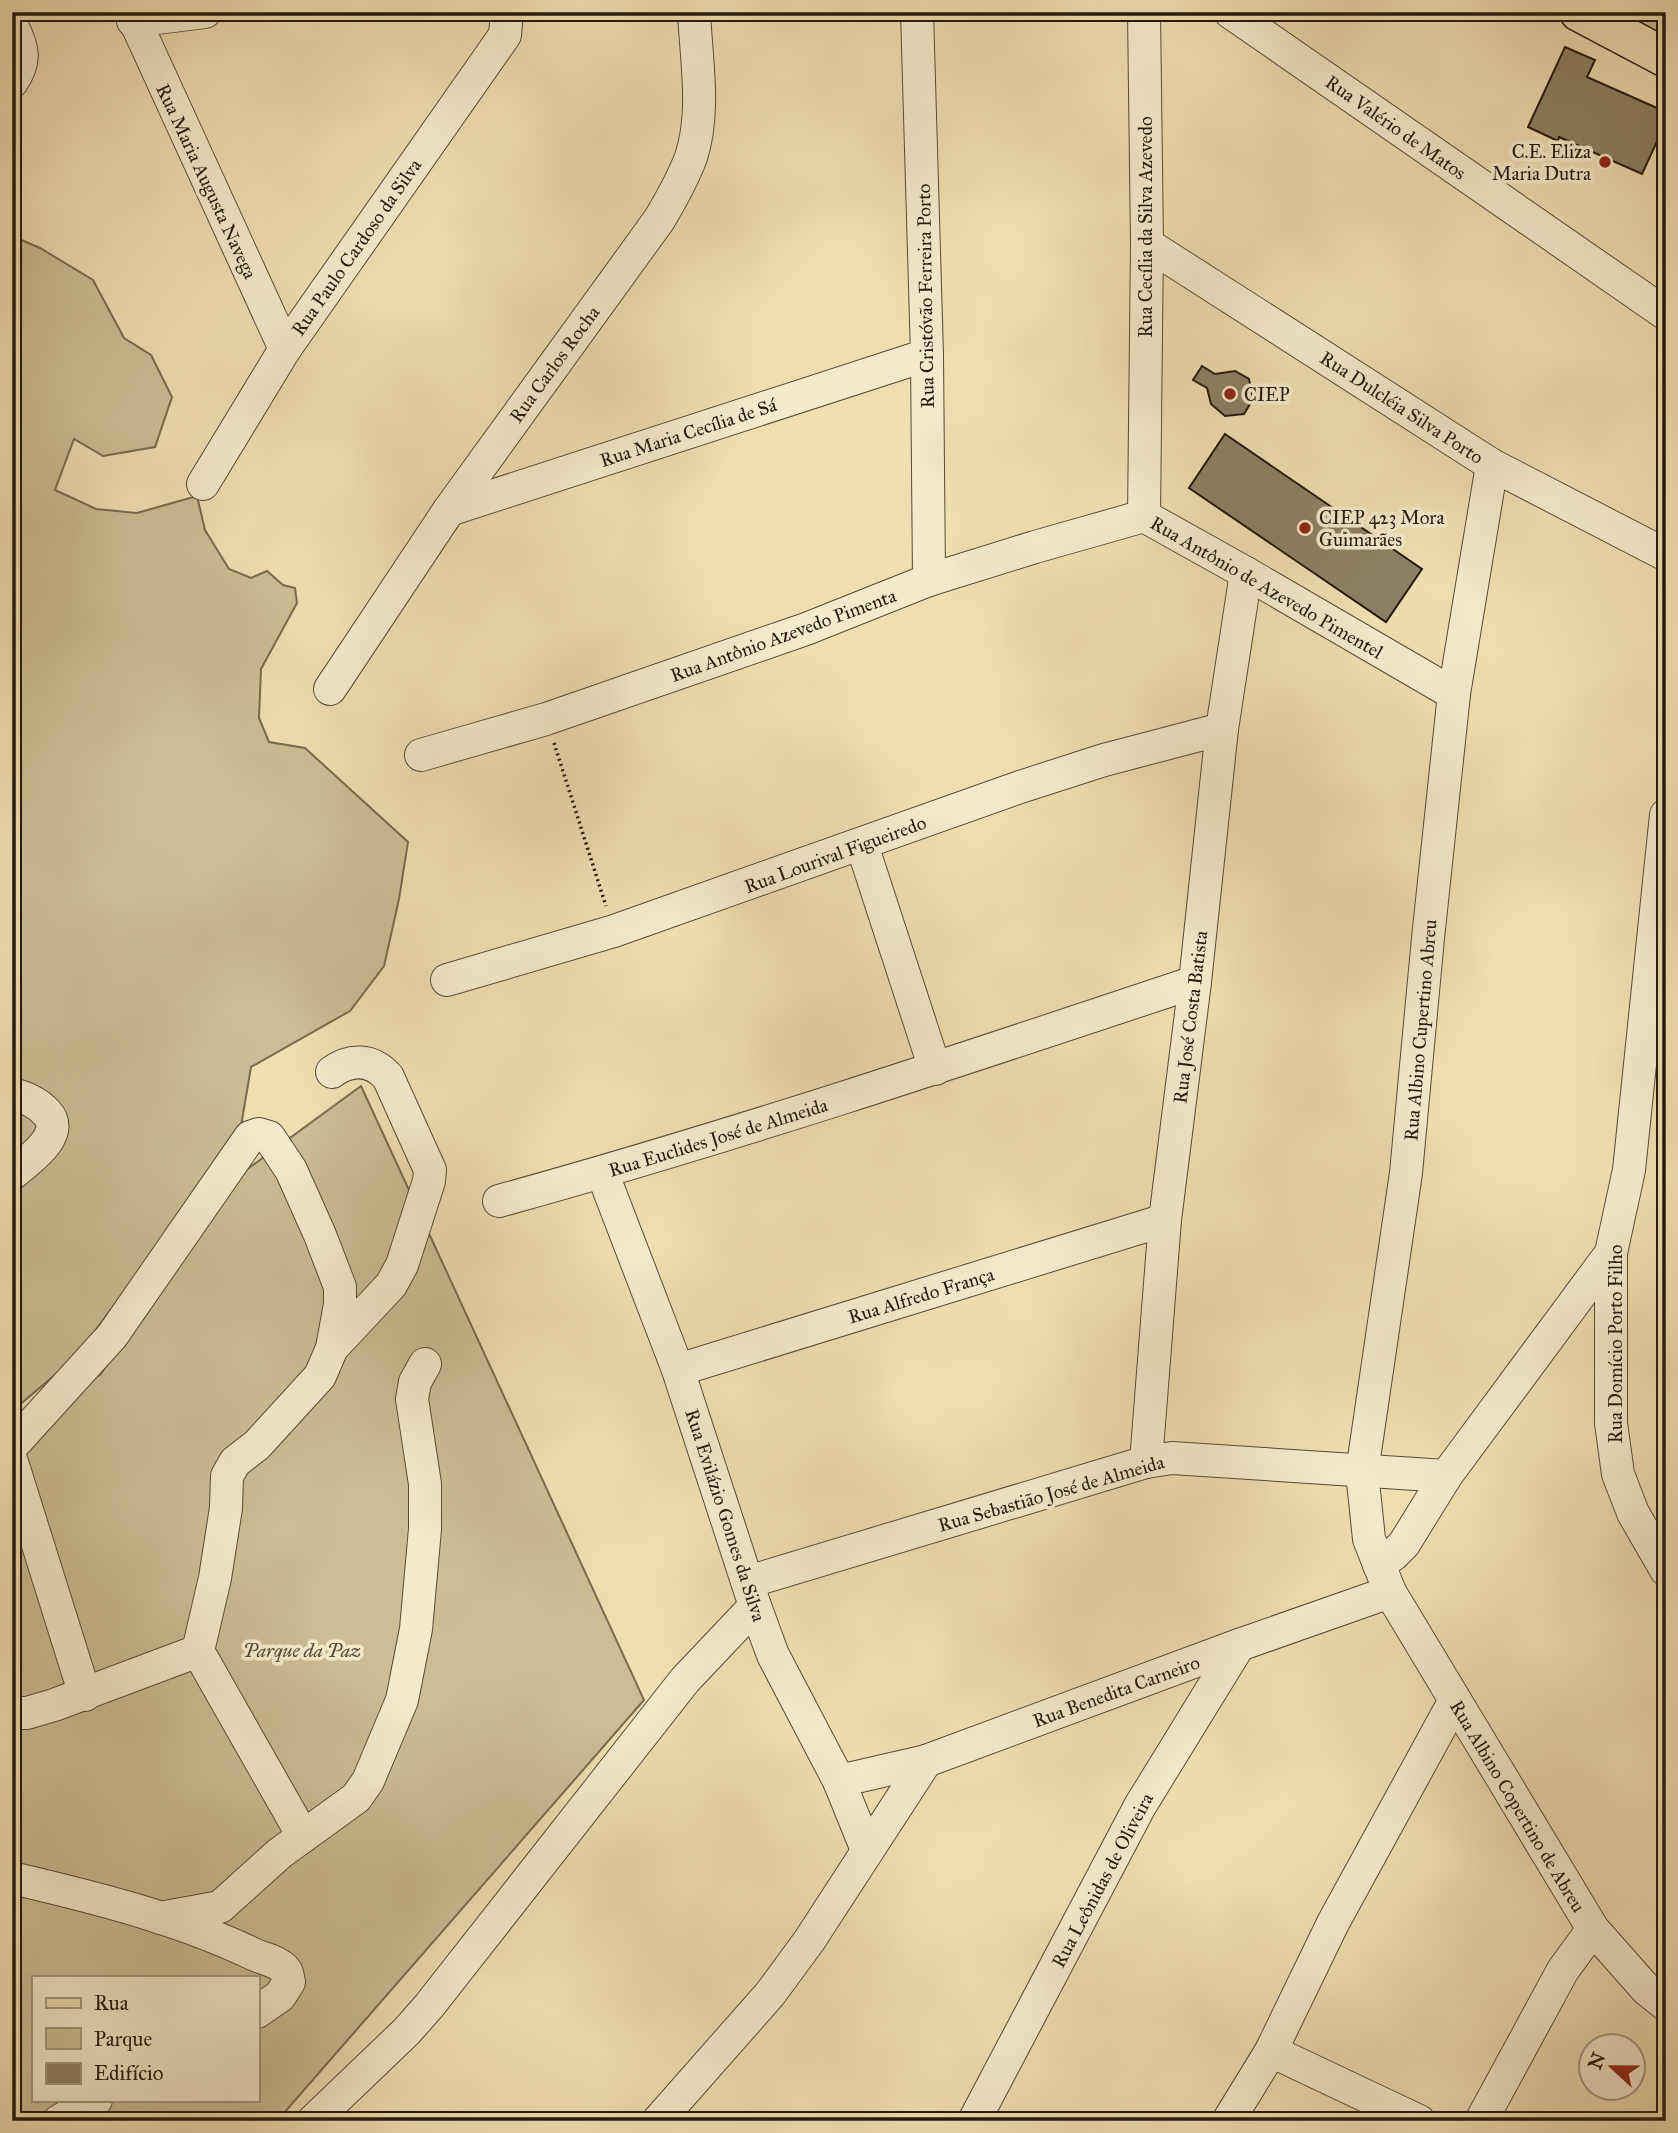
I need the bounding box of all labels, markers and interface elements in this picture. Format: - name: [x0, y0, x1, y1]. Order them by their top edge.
- street label: Rua Valério de Matos: [1321, 70, 1471, 185]
- street label: Rua Maria Augusta Navega: [150, 80, 262, 284]
- street label: Rua Cecília da Silva Azevedo: [1134, 116, 1157, 338]
- place label: C.E. Eliza Maria Dutra: [1492, 140, 1592, 185]
- street label: Rua Paulo Cardoso da Silva: [287, 154, 427, 340]
- marker: C.E. Eliza Maria Dutra: [1597, 154, 1613, 170]
- street label: Rua Cristóvão Ferreira Porto: [912, 183, 939, 409]
- street label: Rua Carlos Rocha: [504, 301, 605, 427]
- street label: Rua Dulcléia Silva Porto: [1316, 346, 1488, 469]
- place label: CIEP: [1244, 383, 1290, 406]
- marker: CIEP: [1222, 386, 1238, 402]
- street label: Rua Maria Cecília de Sá: [597, 393, 780, 472]
- place label: CIEP 423 Mora Guimarães: [1319, 506, 1445, 551]
- street label: Rua Antônio de Azevedo Pimentel: [1146, 511, 1388, 664]
- marker: CIEP 423 Mora Guimarães: [1297, 520, 1313, 536]
- street label: Rua Antônio Azevedo Pimenta: [667, 584, 900, 687]
- street label: Rua Lourival Figueiredo: [741, 811, 930, 899]
- street label: Rua Albino Cupertino Abreu: [1399, 918, 1442, 1142]
- street label: Rua José Costa Batista: [1168, 928, 1214, 1105]
- street label: Rua Euclides José de Almeida: [606, 1093, 832, 1183]
- street label: Rua Domício Porto Filho: [1604, 1244, 1627, 1443]
- street label: Rua Alfredo França: [845, 1262, 998, 1329]
- street label: Rua Evilázio Gomes da Silva: [680, 1406, 771, 1625]
- street label: Rua Sebastião José de Almeida: [935, 1450, 1168, 1538]
- park label: Parque da Paz: [243, 1639, 361, 1662]
- street label: Rua Benedita Carneiro: [1030, 1650, 1203, 1732]
- street label: Rua Albino Copertino de Abreu: [1445, 1696, 1590, 1917]
- street label: Rua Leônidas de Oliveira: [1047, 1788, 1159, 1971]
- legend: [32, 1976, 259, 2102]
- text: Rua: [94, 1990, 129, 2016]
- text: Parque: [94, 2026, 153, 2052]
- north arrow: [1576, 2032, 1646, 2102]
- text: N: [1583, 2049, 1610, 2073]
- text: Edifício: [94, 2060, 164, 2086]

